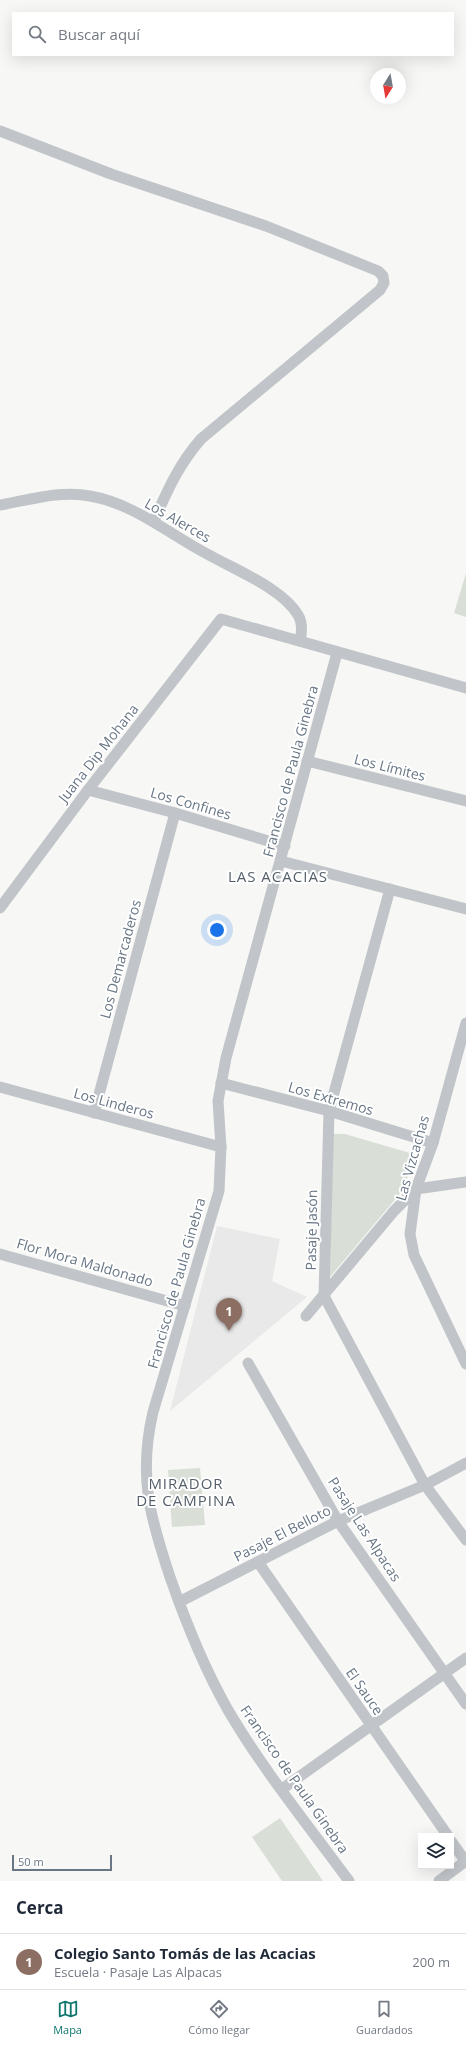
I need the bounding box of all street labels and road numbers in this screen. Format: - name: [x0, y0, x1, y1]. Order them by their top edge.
- street label: Los Alerces: [142, 493, 215, 547]
- street label: Francisco de Paula Ginebra: [258, 683, 322, 859]
- street label: Juana Dip Mohana: [52, 700, 142, 808]
- street label: Los Límites: [352, 749, 428, 785]
- street label: Los Confines: [148, 782, 234, 824]
- street label: Los Demarcaderos: [95, 897, 145, 1021]
- street label: Los Extremos: [286, 1077, 376, 1119]
- street label: Los Linderos: [72, 1083, 157, 1123]
- street label: Las Vizcachas: [391, 1113, 433, 1203]
- street label: Pasaje Jasón: [301, 1189, 321, 1271]
- street label: Francisco de Paula Ginebra: [142, 1195, 210, 1371]
- street label: Flor Mora Maldonado: [15, 1233, 155, 1291]
- street label: Pasaje Las Alpacas: [324, 1473, 406, 1585]
- street label: Pasaje El Belloto: [230, 1500, 334, 1566]
- street label: El Sauce: [342, 1664, 388, 1718]
- street label: Francisco de Paula Ginebra: [236, 1701, 354, 1857]

